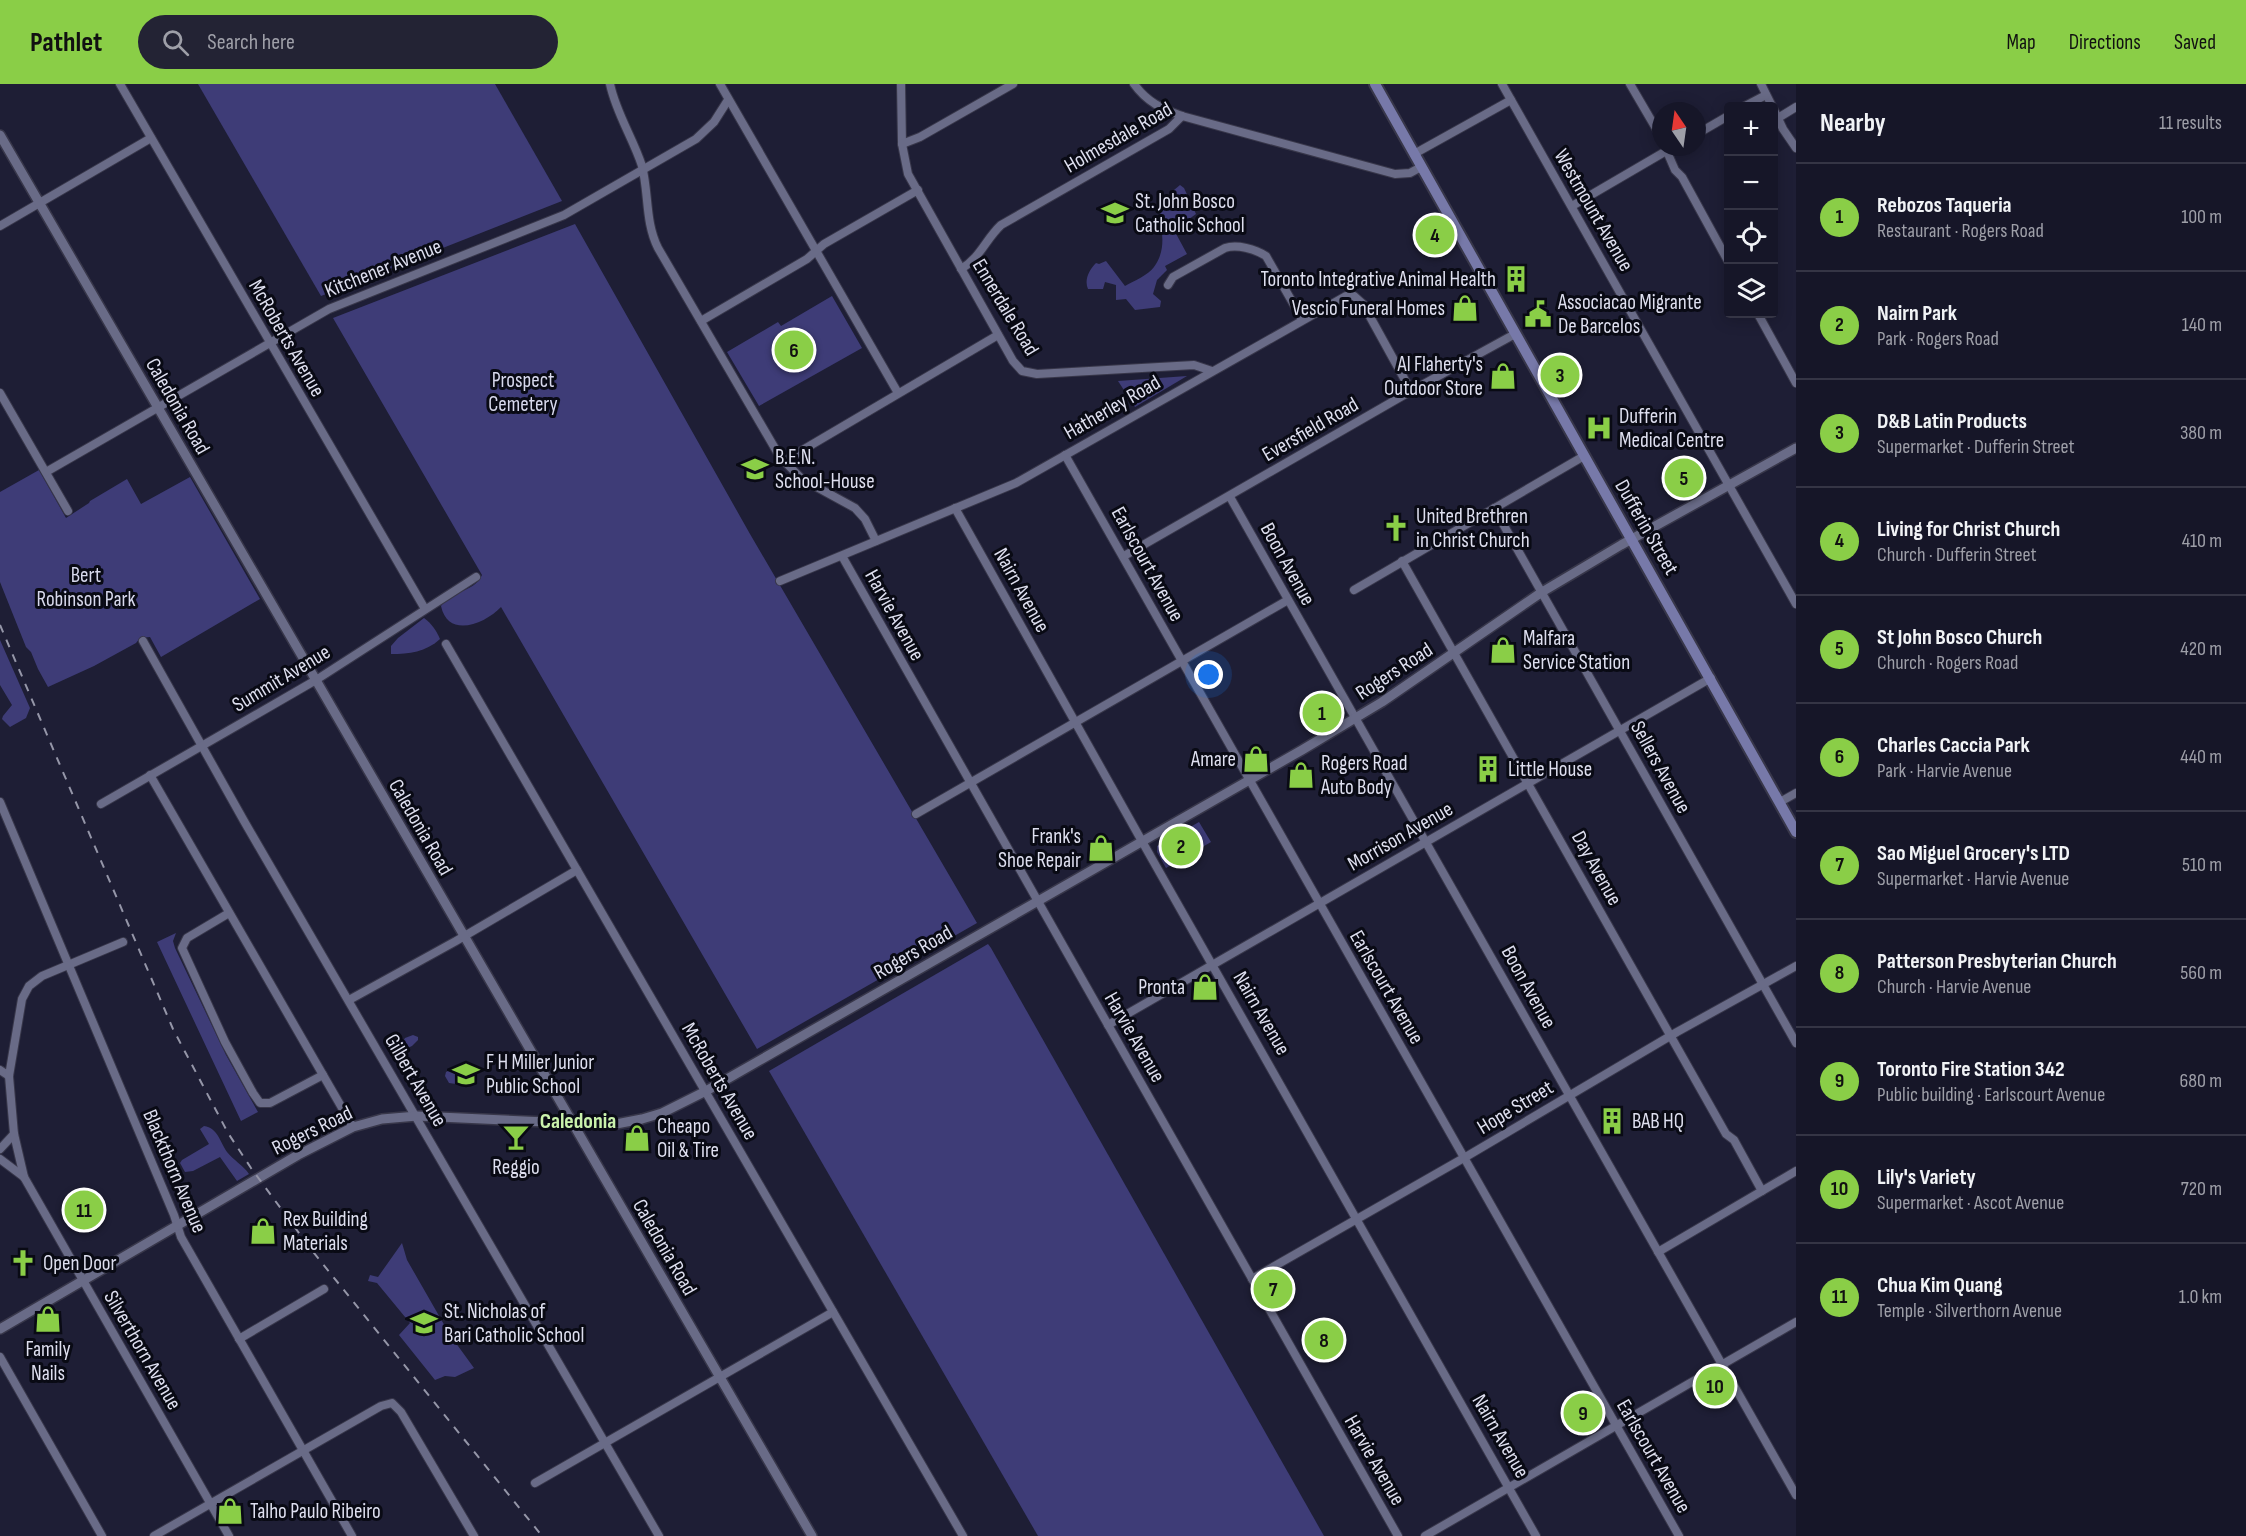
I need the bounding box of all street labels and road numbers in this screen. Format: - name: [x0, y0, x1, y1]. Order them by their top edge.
- street label: Holmesdale Road: [1060, 97, 1177, 178]
- street label: Westmount Avenue: [1549, 145, 1639, 276]
- street label: Kitchener Avenue: [321, 234, 445, 303]
- street label: Ennerdale Road: [967, 254, 1044, 360]
- street label: McRoberts Avenue: [243, 275, 330, 401]
- street label: Caledonia Road: [140, 354, 215, 459]
- street label: Hatherley Road: [1060, 370, 1165, 445]
- street label: Eversfield Road: [1258, 392, 1363, 467]
- street label: Dufferin Street: [1609, 475, 1684, 579]
- street label: Earlscourt Avenue: [1106, 503, 1189, 626]
- street label: Boon Avenue: [1255, 519, 1320, 610]
- street label: Nairn Avenue: [988, 544, 1055, 637]
- street label: Harvie Avenue: [859, 565, 930, 665]
- street label: Rogers Road: [1351, 637, 1437, 705]
- street label: Summit Avenue: [228, 639, 335, 717]
- street label: Sellers Avenue: [1625, 717, 1696, 818]
- street label: Caledonia Road: [383, 775, 458, 880]
- street label: Morrison Avenue: [1343, 796, 1457, 877]
- street label: Day Avenue: [1566, 827, 1627, 910]
- street label: Rogers Road: [870, 920, 957, 985]
- street label: Earlscourt Avenue: [1344, 926, 1429, 1049]
- street label: Boon Avenue: [1496, 942, 1561, 1033]
- street label: Nairn Avenue: [1228, 967, 1295, 1060]
- street label: Harvie Avenue: [1099, 988, 1170, 1087]
- street label: McRoberts Avenue: [676, 1018, 763, 1144]
- street label: Gilbert Avenue: [379, 1029, 452, 1131]
- street label: Hope Street: [1473, 1075, 1558, 1140]
- street label: Rogers Road: [268, 1100, 357, 1161]
- street label: Blackthorn Avenue: [137, 1106, 212, 1237]
- street label: Caledonia Road: [627, 1195, 702, 1300]
- street label: Silverthorn Avenue: [98, 1286, 187, 1414]
- street label: Nairn Avenue: [1467, 1390, 1534, 1483]
- street label: Earlscourt Avenue: [1611, 1395, 1696, 1518]
- street label: Harvie Avenue: [1339, 1411, 1410, 1510]

